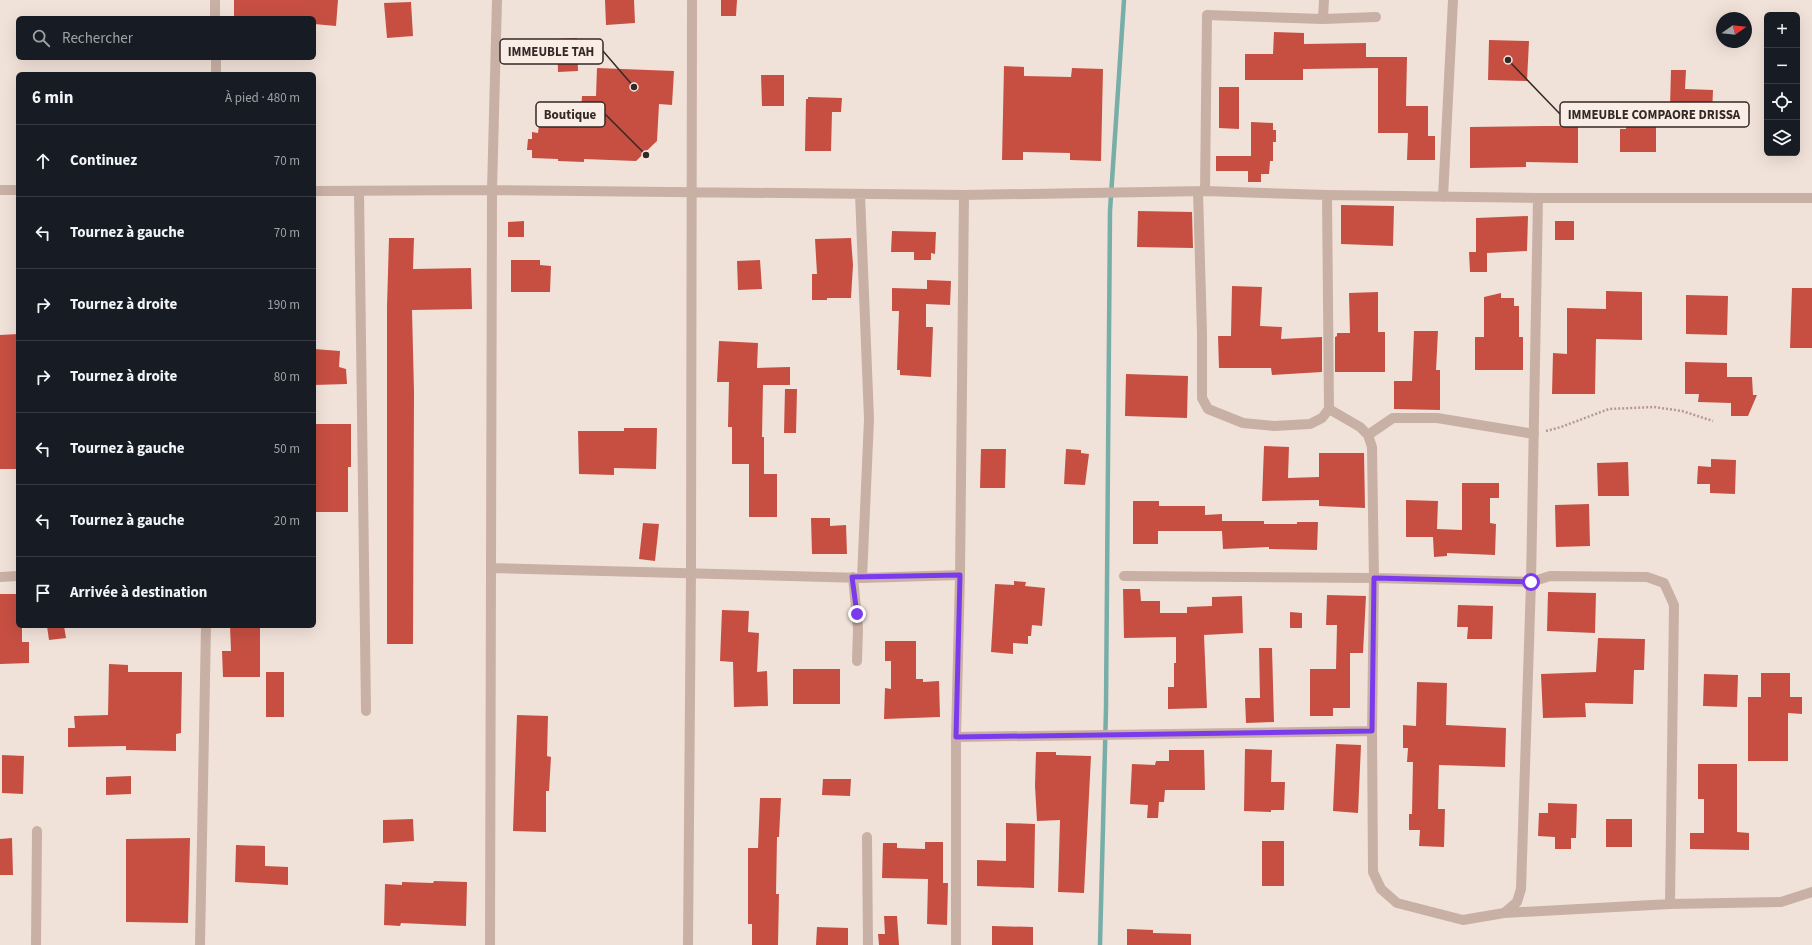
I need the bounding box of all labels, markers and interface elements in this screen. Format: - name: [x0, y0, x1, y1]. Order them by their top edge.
- north arrow: [1716, 12, 1752, 48]
- map controls: [1764, 12, 1800, 156]
- button: +: [1764, 12, 1800, 48]
- search box: [16, 16, 316, 60]
- icon: search: [30, 27, 52, 49]
- text: Rechercher: [62, 28, 133, 49]
- callout: IMMEUBLE TAH: [500, 39, 603, 64]
- text: IMMEUBLE TAH: [508, 43, 594, 61]
- button: −: [1764, 48, 1800, 84]
- button: locate: [1764, 84, 1800, 120]
- text: 6 min: [32, 86, 73, 110]
- text: À pied · 480 m: [225, 89, 300, 107]
- callout: Boutique: [536, 102, 605, 127]
- callout: IMMEUBLE COMPAORE DRISSA: [1560, 102, 1749, 127]
- text: Boutique: [544, 106, 597, 124]
- text: IMMEUBLE COMPAORE DRISSA: [1568, 106, 1741, 124]
- button: layers: [1764, 120, 1800, 156]
- icon: ahead: [32, 150, 54, 172]
- text: Continuez: [70, 150, 137, 171]
- text: 70 m: [274, 152, 300, 170]
- icon: left: [32, 222, 54, 244]
- text: Tournez à gauche: [70, 222, 185, 243]
- text: 70 m: [274, 224, 300, 242]
- icon: right: [32, 294, 54, 316]
- text: Tournez à droite: [70, 294, 177, 315]
- text: 190 m: [267, 296, 300, 314]
- icon: right: [32, 366, 54, 388]
- text: Tournez à droite: [70, 366, 177, 387]
- text: 80 m: [274, 368, 300, 386]
- icon: left: [32, 438, 54, 460]
- text: Tournez à gauche: [70, 438, 185, 459]
- text: 50 m: [274, 440, 300, 458]
- icon: left: [32, 510, 54, 532]
- text: Tournez à gauche: [70, 510, 185, 531]
- text: 20 m: [274, 512, 300, 530]
- route start: [1522, 573, 1540, 591]
- icon: arrive: [32, 582, 54, 604]
- text: Arrivée à destination: [70, 582, 207, 603]
- route end: [848, 605, 866, 623]

